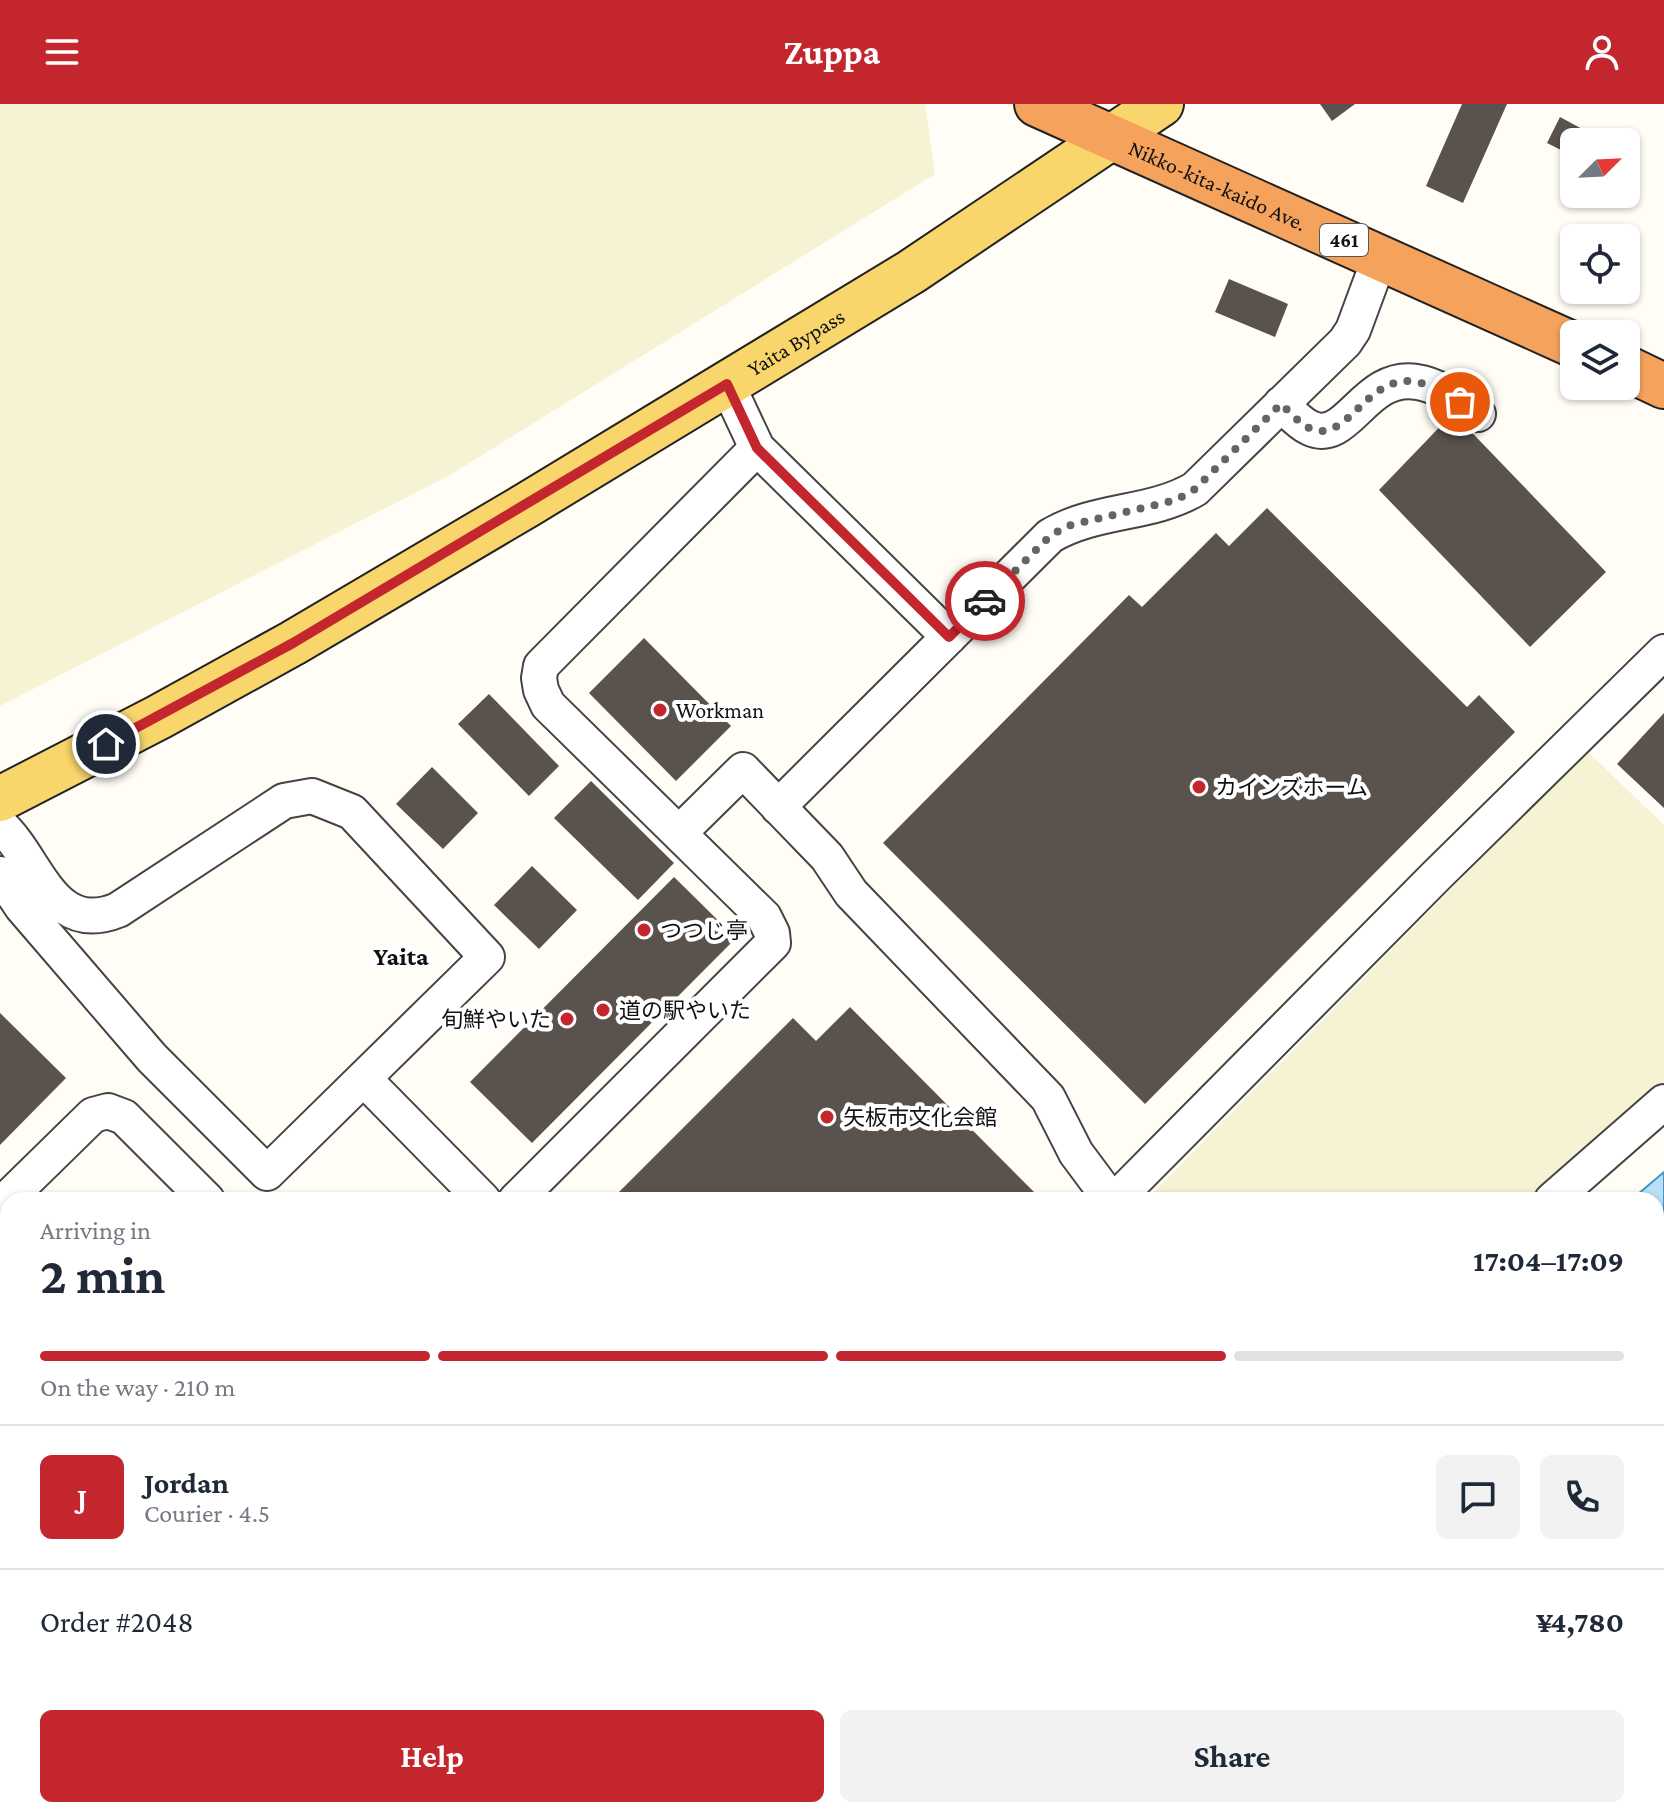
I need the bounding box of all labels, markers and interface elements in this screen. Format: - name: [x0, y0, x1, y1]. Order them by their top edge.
- icon: menu: [40, 30, 84, 74]
- icon: person: [1580, 30, 1624, 74]
- text: Zuppa: [784, 32, 880, 72]
- north arrow: [1560, 128, 1640, 208]
- map controls: [1560, 128, 1640, 400]
- street label: Nikko-kita-kaido Ave.: [1125, 135, 1310, 236]
- road number: 461: [1320, 224, 1368, 256]
- button: locate: [1560, 224, 1640, 304]
- street label: Yaita Bypass: [743, 303, 849, 381]
- button: layers: [1560, 320, 1640, 400]
- pin: [1426, 368, 1494, 436]
- icon: bag: [1438, 380, 1482, 424]
- courier: [945, 561, 1025, 641]
- icon: car: [963, 579, 1007, 623]
- place label: Workman: [676, 698, 764, 723]
- marker: Workman: [651, 701, 669, 719]
- pin: [72, 710, 140, 778]
- icon: home: [84, 722, 128, 766]
- place label: カインズホーム: [1215, 775, 1368, 800]
- marker: カインズホーム: [1190, 778, 1208, 796]
- place label: つつじ亭: [660, 918, 748, 943]
- marker: つつじ亭: [635, 921, 653, 939]
- district label: Yaita: [373, 942, 429, 971]
- place label: 道の駅やいた: [619, 998, 751, 1023]
- marker: 道の駅やいた: [594, 1001, 612, 1019]
- place label: 旬鮮やいた: [441, 1007, 551, 1032]
- marker: 旬鮮やいた: [558, 1010, 576, 1028]
- place label: 矢板市文化会館: [843, 1105, 997, 1130]
- marker: 矢板市文化会館: [818, 1108, 836, 1126]
- text: Arriving in: [40, 1216, 151, 1245]
- text: 17:04–17:09: [1473, 1244, 1624, 1277]
- text: 2 min: [40, 1246, 165, 1304]
- text: On the way · 210 m: [40, 1373, 235, 1402]
- button: chat: [1436, 1455, 1520, 1539]
- button: phone: [1540, 1455, 1624, 1539]
- text: Jordan: [144, 1466, 229, 1499]
- text: J: [77, 1481, 87, 1514]
- text: Courier · 4.5: [144, 1499, 270, 1528]
- text: Order #2048: [40, 1605, 194, 1638]
- text: ¥4,780: [1536, 1605, 1624, 1638]
- button: Help: [40, 1710, 824, 1802]
- button: Share: [840, 1710, 1624, 1802]

